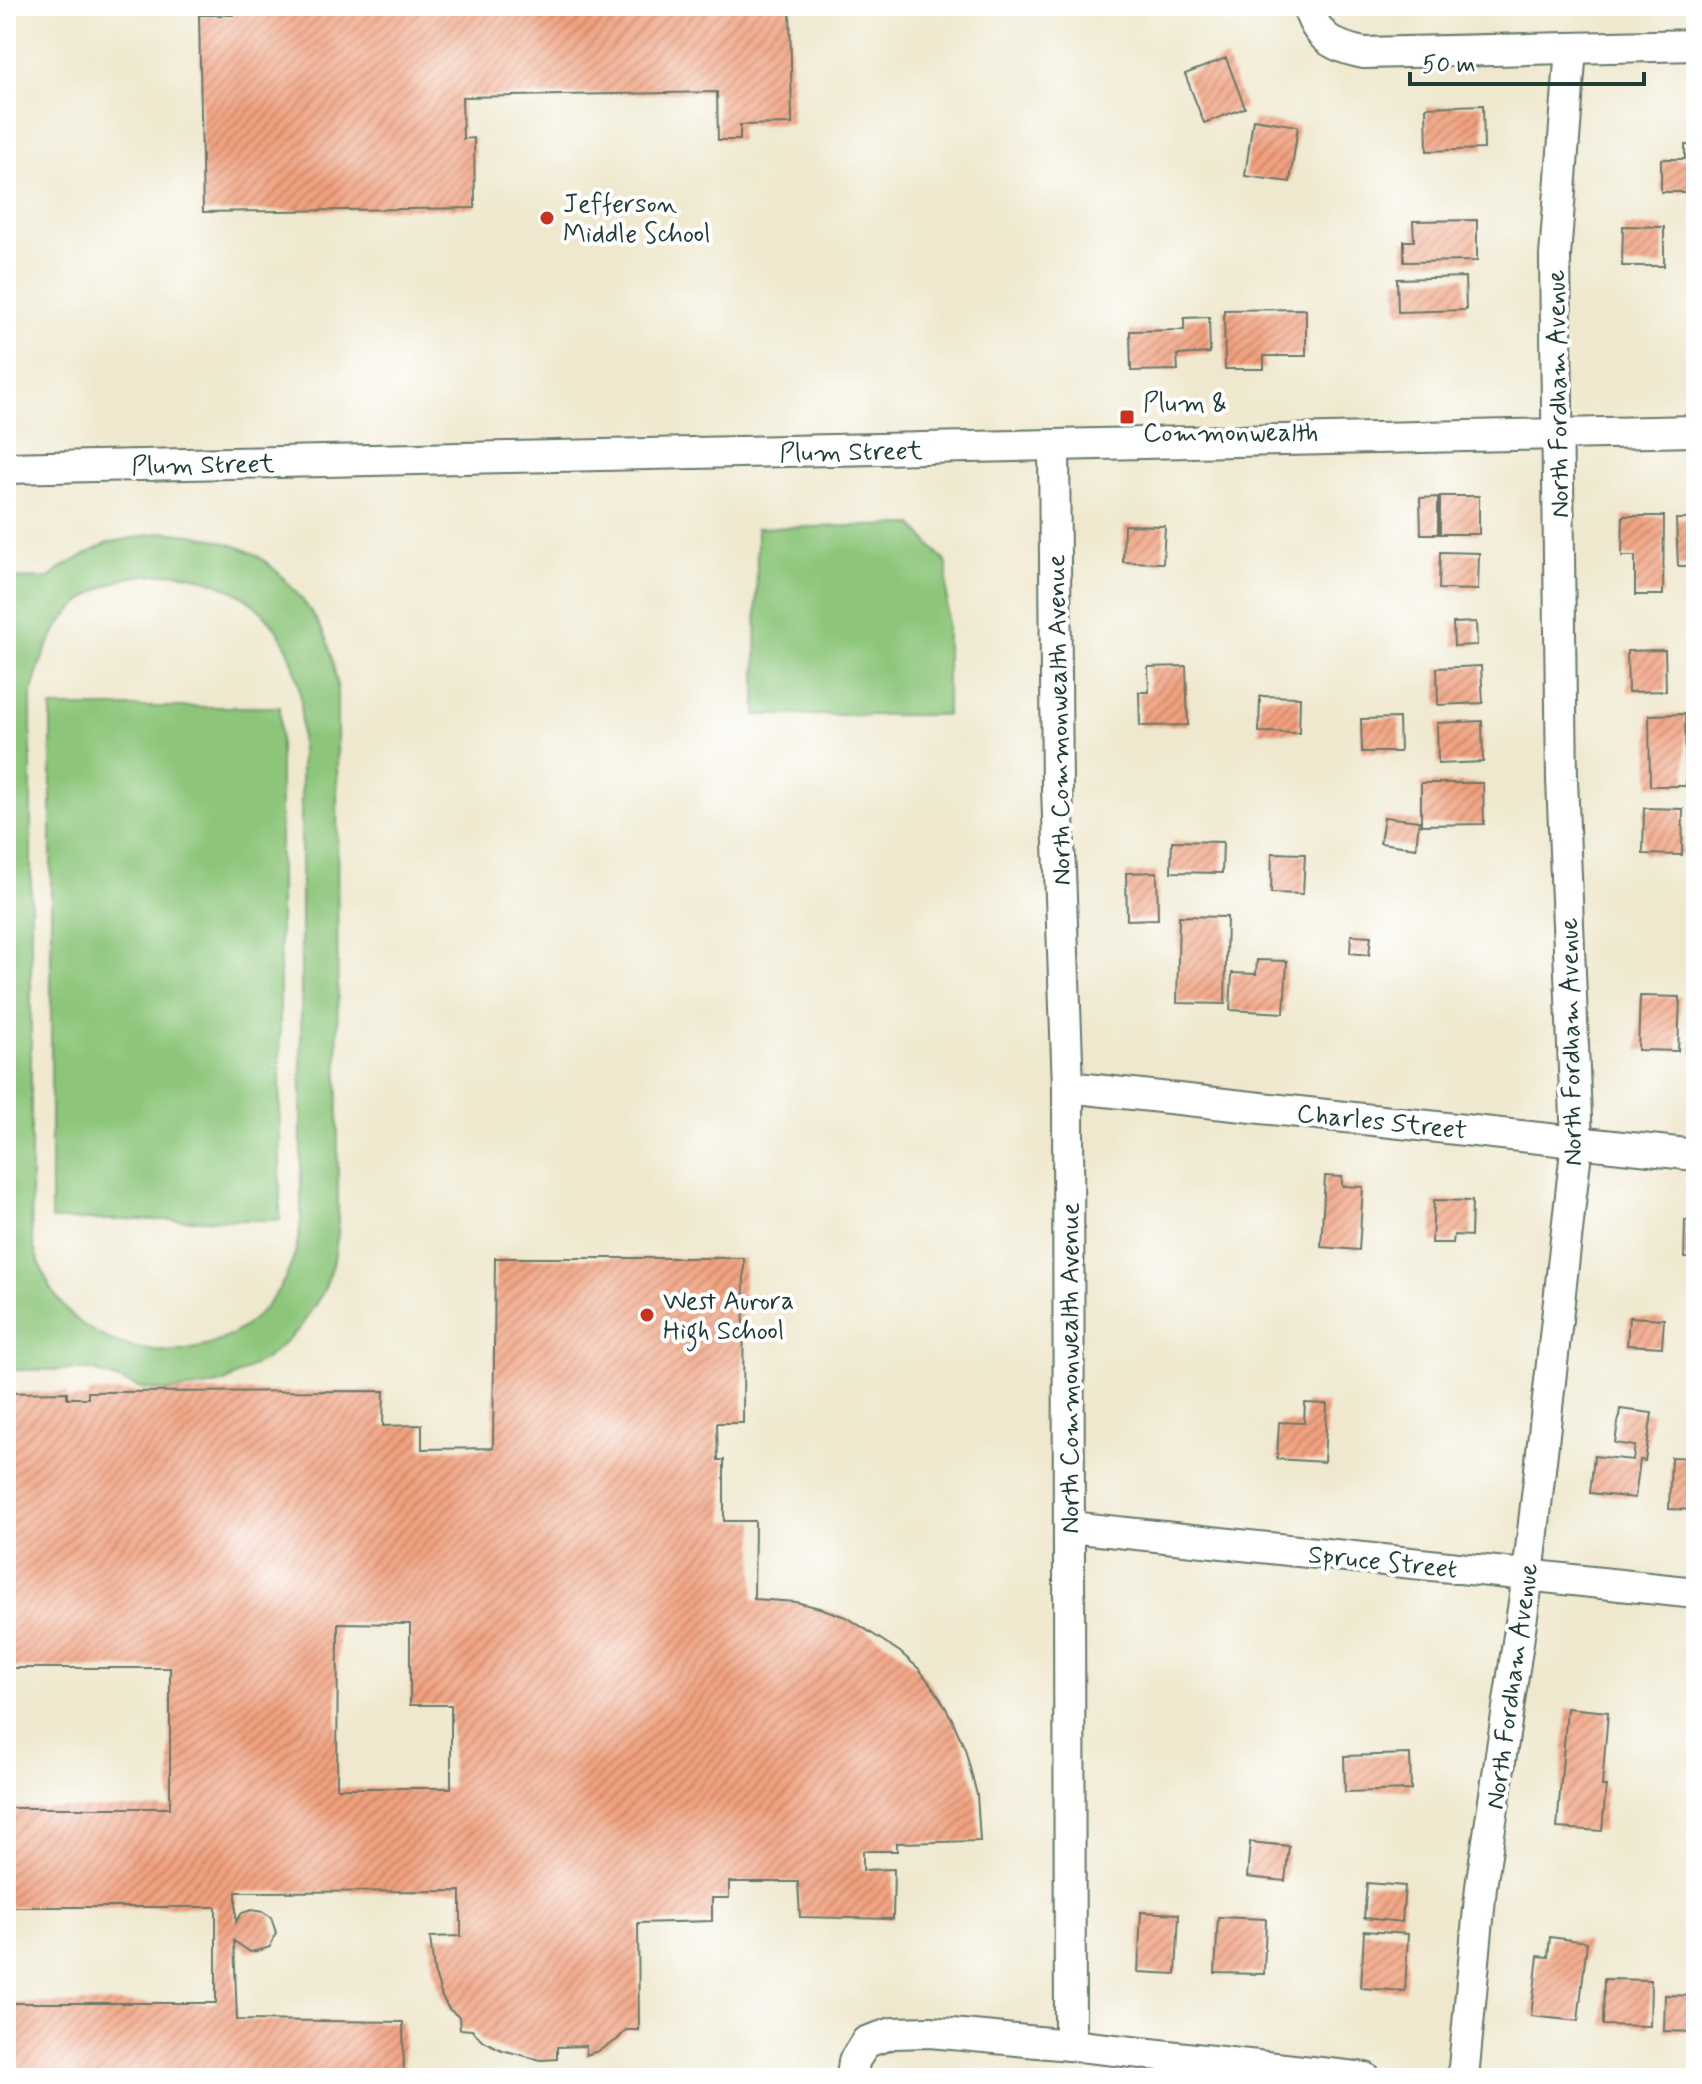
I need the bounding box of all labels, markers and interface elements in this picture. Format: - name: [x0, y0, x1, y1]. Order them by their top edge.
- scale bar: [1410, 36, 1644, 86]
- text: 50 m: [1422, 50, 1476, 81]
- place label: Jefferson Middle School: [563, 188, 711, 252]
- marker: Jefferson Middle School: [538, 209, 556, 227]
- street label: North Fordham Avenue: [1540, 269, 1578, 518]
- place label: Plum & Commonwealth: [1143, 387, 1318, 451]
- marker: Plum & Commonwealth: [1118, 408, 1136, 426]
- street label: Plum Street: [779, 435, 923, 471]
- street label: Plum Street: [131, 448, 275, 484]
- street label: North Commonwealth Avenue: [1040, 554, 1080, 886]
- street label: North Fordham Avenue: [1553, 917, 1591, 1166]
- street label: Charles Street: [1295, 1097, 1469, 1149]
- street label: North Commonwealth Avenue: [1054, 1202, 1088, 1534]
- place label: West Aurora High School: [663, 1285, 794, 1352]
- marker: West Aurora High School: [638, 1306, 656, 1324]
- street label: Spruce Street: [1307, 1538, 1459, 1588]
- street label: North Fordham Avenue: [1479, 1561, 1547, 1812]

